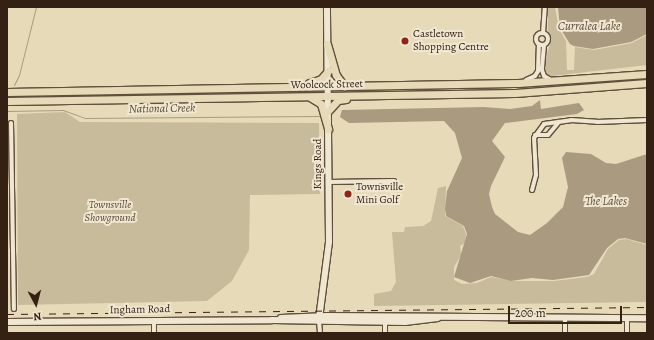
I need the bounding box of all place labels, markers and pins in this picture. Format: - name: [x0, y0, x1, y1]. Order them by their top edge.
- place label: Castletown Shopping Centre: [413, 28, 489, 54]
- marker: Castletown Shopping Centre: [400, 36, 410, 46]
- place label: Townsville Mini Golf: [356, 181, 403, 207]
- marker: Townsville Mini Golf: [343, 189, 353, 199]

